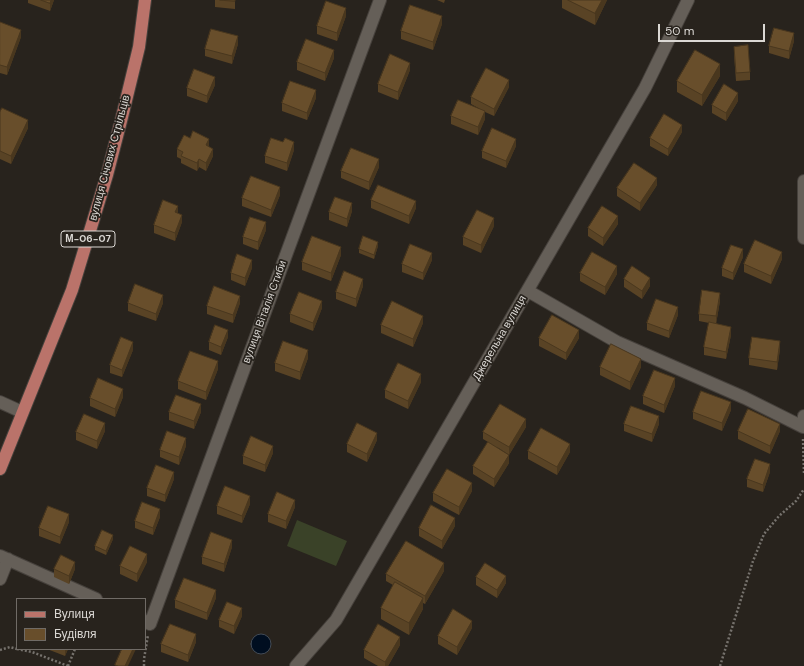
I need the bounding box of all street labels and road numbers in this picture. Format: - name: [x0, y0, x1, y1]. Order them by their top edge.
- street label: вулиця Січових Стрільців: [87, 94, 133, 222]
- road number: М-06-07: [61, 231, 115, 247]
- street label: вулиця Віталія Стиби: [240, 259, 290, 365]
- street label: Джерельна вулиця: [470, 293, 530, 383]

